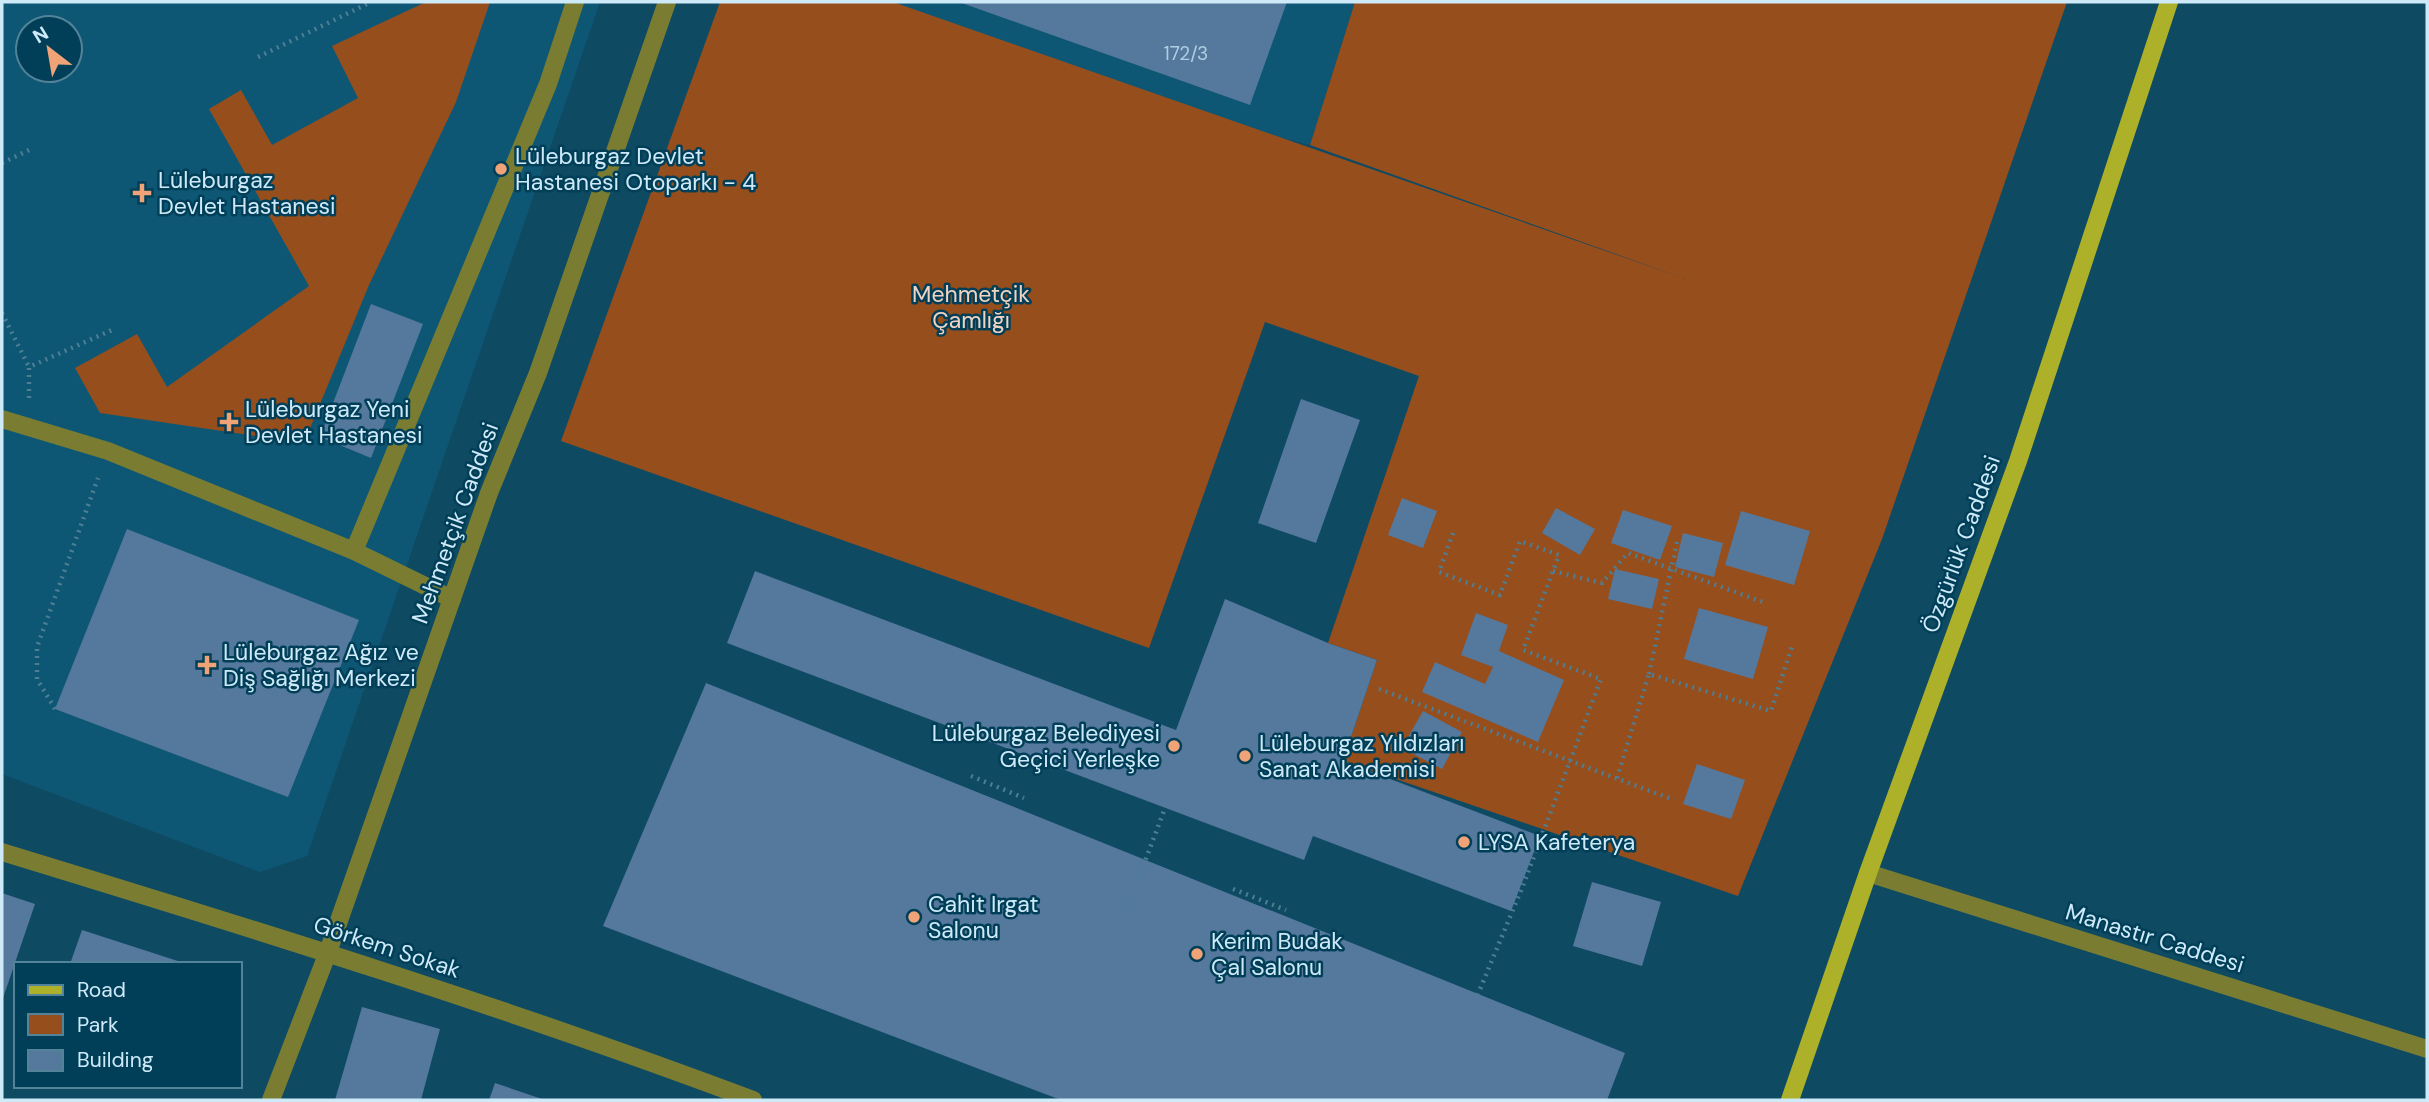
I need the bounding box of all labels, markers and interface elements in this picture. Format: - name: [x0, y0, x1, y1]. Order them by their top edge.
- north arrow: [14, 14, 84, 84]
- text: N: [28, 21, 53, 49]
- house number: 172/3: [1164, 41, 1208, 66]
- place label: Lüleburgaz Devlet Hastanesi Otoparkı - 4: [515, 141, 756, 197]
- marker: Lüleburgaz Devlet Hastanesi Otoparkı - 4: [493, 161, 509, 177]
- place label: Lüleburgaz Devlet Hastanesi: [158, 165, 336, 221]
- marker: Lüleburgaz Devlet Hastanesi: [132, 183, 152, 203]
- park label: Mehmetçik Çamlığı: [912, 279, 1030, 335]
- place label: Lüleburgaz Yeni Devlet Hastanesi: [245, 394, 423, 450]
- marker: Lüleburgaz Yeni Devlet Hastanesi: [219, 412, 239, 432]
- street label: Mehmetçik Caddesi: [405, 418, 505, 628]
- street label: Özgürlük Caddesi: [1915, 451, 2007, 637]
- place label: Lüleburgaz Ağız ve Diş Sağlığı Merkezi: [223, 637, 419, 693]
- marker: Lüleburgaz Ağız ve Diş Sağlığı Merkezi: [197, 655, 217, 675]
- place label: Lüleburgaz Belediyesi Geçici Yerleşke: [932, 718, 1160, 774]
- place label: Lüleburgaz Yıldızları Sanat Akademisi: [1259, 728, 1464, 784]
- marker: Lüleburgaz Belediyesi Geçici Yerleşke: [1166, 738, 1182, 754]
- marker: Lüleburgaz Yıldızları Sanat Akademisi: [1237, 748, 1253, 764]
- place label: LYSA Kafeterya: [1478, 827, 1635, 857]
- marker: LYSA Kafeterya: [1456, 834, 1472, 850]
- place label: Cahit Irgat Salonu: [928, 889, 1039, 945]
- street label: Manastır Caddesi: [2062, 897, 2248, 979]
- street label: Görkem Sokak: [310, 909, 465, 985]
- marker: Cahit Irgat Salonu: [906, 909, 922, 925]
- place label: Kerim Budak Çal Salonu: [1211, 926, 1343, 982]
- marker: Kerim Budak Çal Salonu: [1189, 946, 1205, 962]
- legend: [14, 962, 242, 1088]
- text: Road: [77, 976, 126, 1004]
- text: Park: [77, 1011, 119, 1039]
- text: Building: [77, 1046, 154, 1074]

